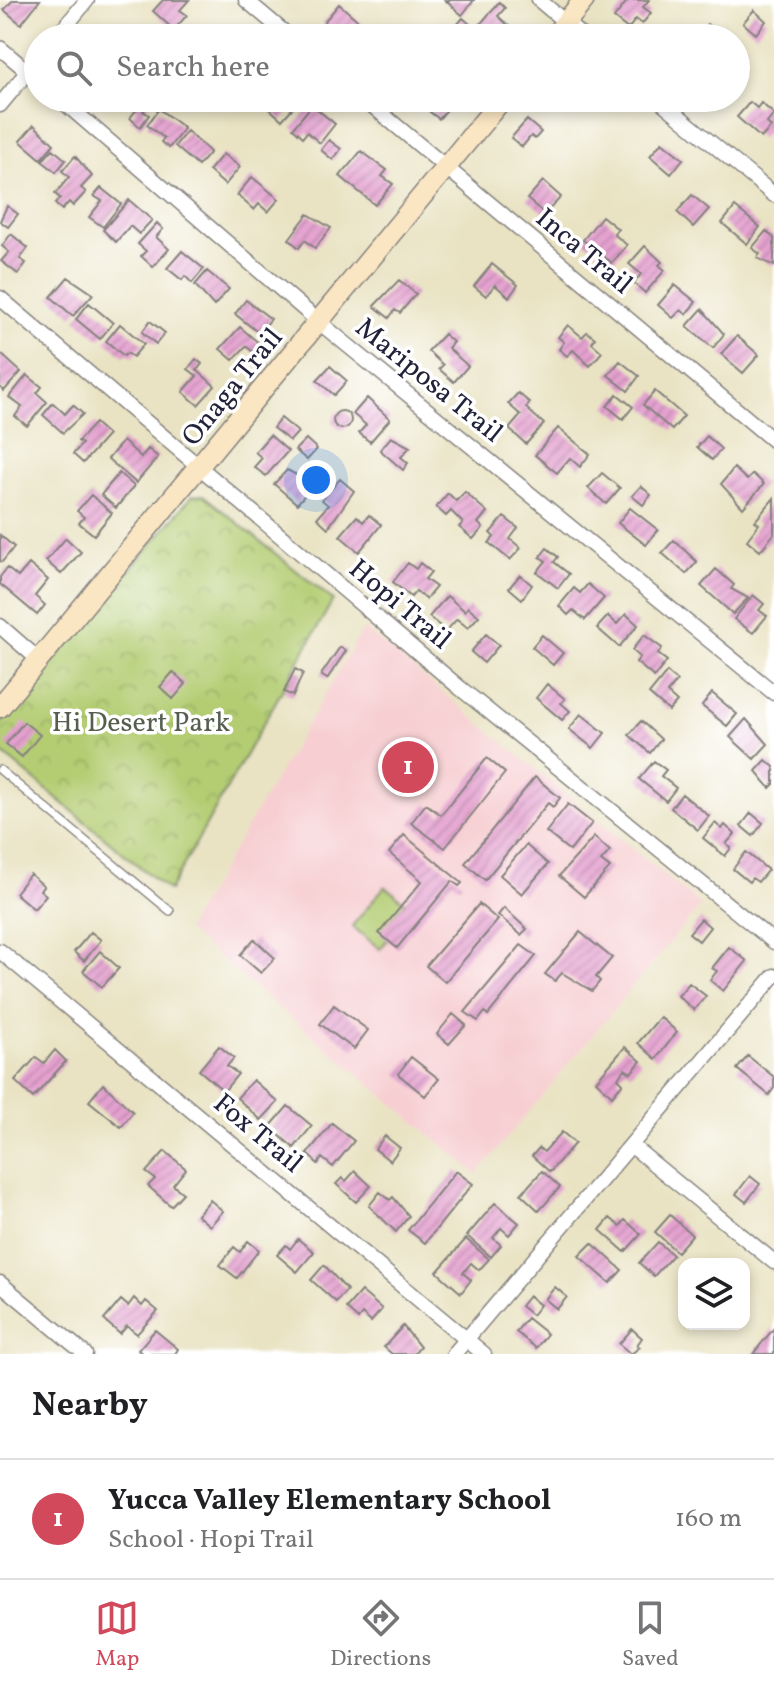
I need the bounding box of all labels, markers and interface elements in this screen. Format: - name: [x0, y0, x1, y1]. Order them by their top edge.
- search box: [24, 24, 750, 112]
- icon: search: [52, 46, 96, 90]
- text: Search here: [116, 47, 270, 89]
- street label: Inca Trail: [527, 200, 640, 304]
- street label: Mariposa Trail: [346, 309, 510, 453]
- street label: Onaga Trail: [173, 320, 293, 455]
- your location: [296, 460, 336, 500]
- street label: Hopi Trail: [340, 550, 459, 659]
- park label: Hi Desert Park: [52, 704, 230, 743]
- pin: 1: [382, 737, 434, 797]
- street label: Fox Trail: [204, 1085, 310, 1183]
- map controls: [678, 1258, 750, 1330]
- button: layers: [678, 1258, 750, 1330]
- text: Nearby: [32, 1383, 148, 1430]
- text: Yucca Valley Elementary School: [108, 1480, 551, 1522]
- text: 1: [53, 1501, 63, 1537]
- text: 160 m: [675, 1501, 742, 1537]
- text: School · Hopi Trail: [108, 1522, 314, 1558]
- tab: Map: [95, 1596, 139, 1675]
- tab: Directions: [330, 1596, 431, 1675]
- tab: Saved: [622, 1596, 679, 1675]

